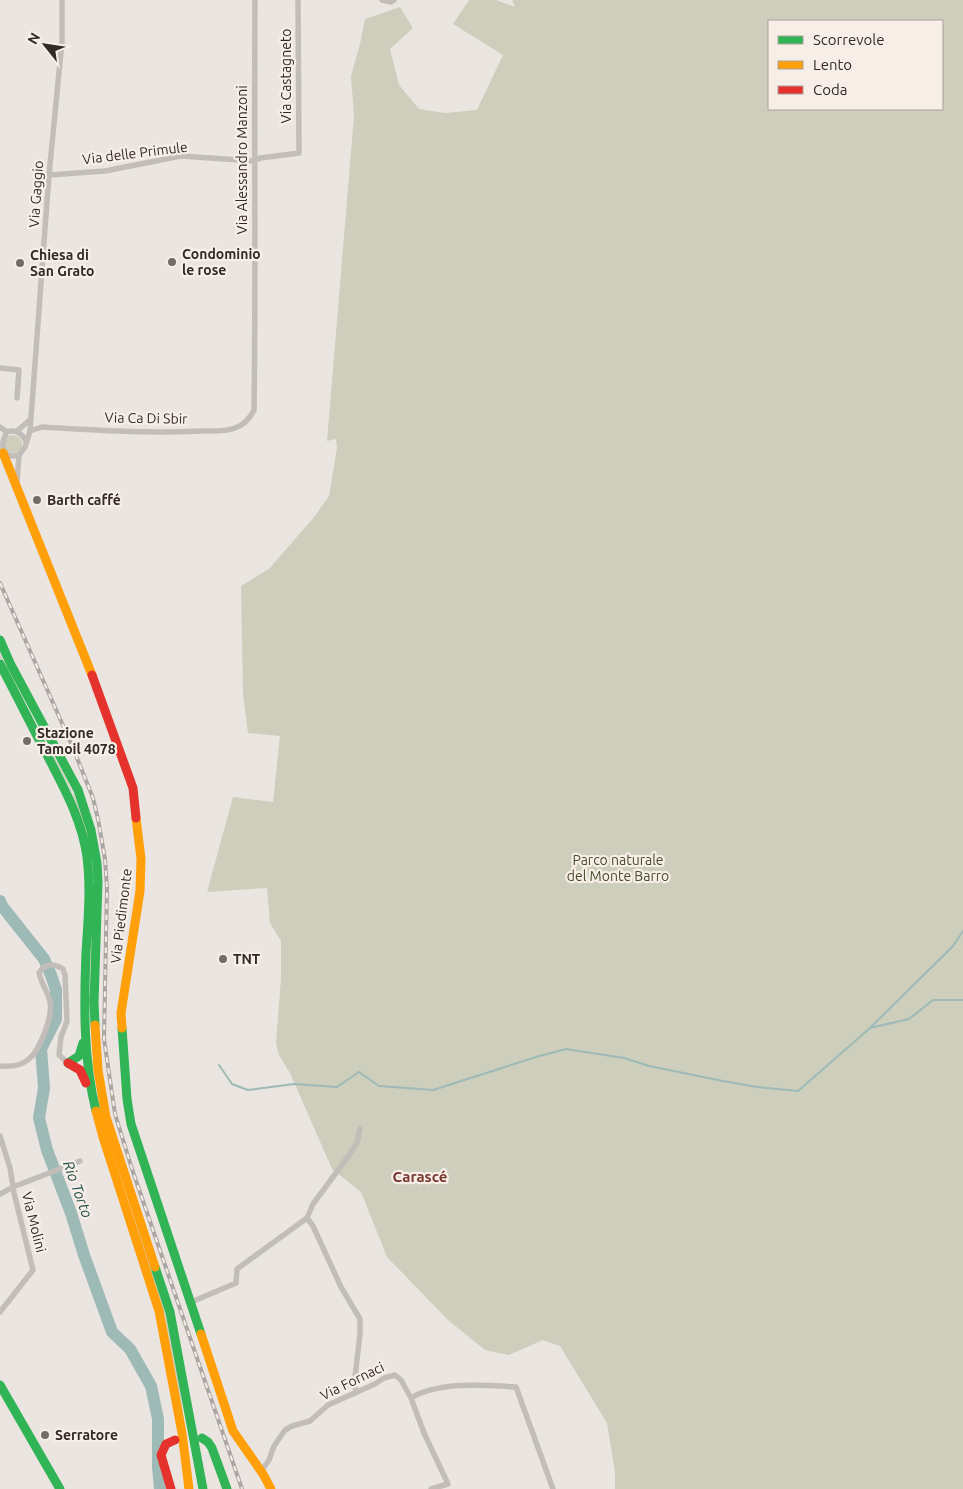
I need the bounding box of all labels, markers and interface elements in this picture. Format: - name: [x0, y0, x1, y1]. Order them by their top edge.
- north arrow: [20, 20, 70, 70]
- legend: [768, 20, 943, 110]
- street label: Via Castagneto: [278, 28, 294, 124]
- text: N: [24, 30, 43, 47]
- text: Scorrevole: [813, 31, 884, 48]
- text: Lento: [813, 56, 852, 73]
- text: Coda: [813, 81, 847, 98]
- street label: Via Alessandro Manzoni: [234, 85, 250, 235]
- street label: Via delle Primule: [81, 139, 189, 167]
- street label: Via Gaggio: [26, 160, 46, 228]
- place label: Condominio le rose: [182, 246, 261, 278]
- place label: Chiesa di San Grato: [30, 247, 94, 279]
- marker: Condominio le rose: [166, 256, 178, 268]
- marker: Chiesa di San Grato: [14, 257, 26, 269]
- street label: Via Ca Di Sbir: [104, 409, 188, 427]
- place label: Barth caffé: [47, 492, 121, 508]
- marker: Barth caffé: [31, 494, 43, 506]
- place label: Stazione Tamoil 4078: [37, 725, 116, 757]
- marker: Stazione Tamoil 4078: [21, 735, 33, 747]
- park label: Parco naturale del Monte Barro: [567, 852, 669, 884]
- street label: Via Piedimonte: [107, 868, 135, 964]
- place label: TNT: [233, 951, 261, 967]
- marker: TNT: [217, 953, 229, 965]
- water label: Rio Torto: [60, 1158, 96, 1220]
- district label: Carascé: [393, 1168, 447, 1185]
- street label: Via Molini: [19, 1190, 49, 1254]
- street label: Via Fornaci: [317, 1359, 387, 1403]
- place label: Serratore: [55, 1427, 118, 1443]
- marker: Serratore: [39, 1429, 51, 1441]

